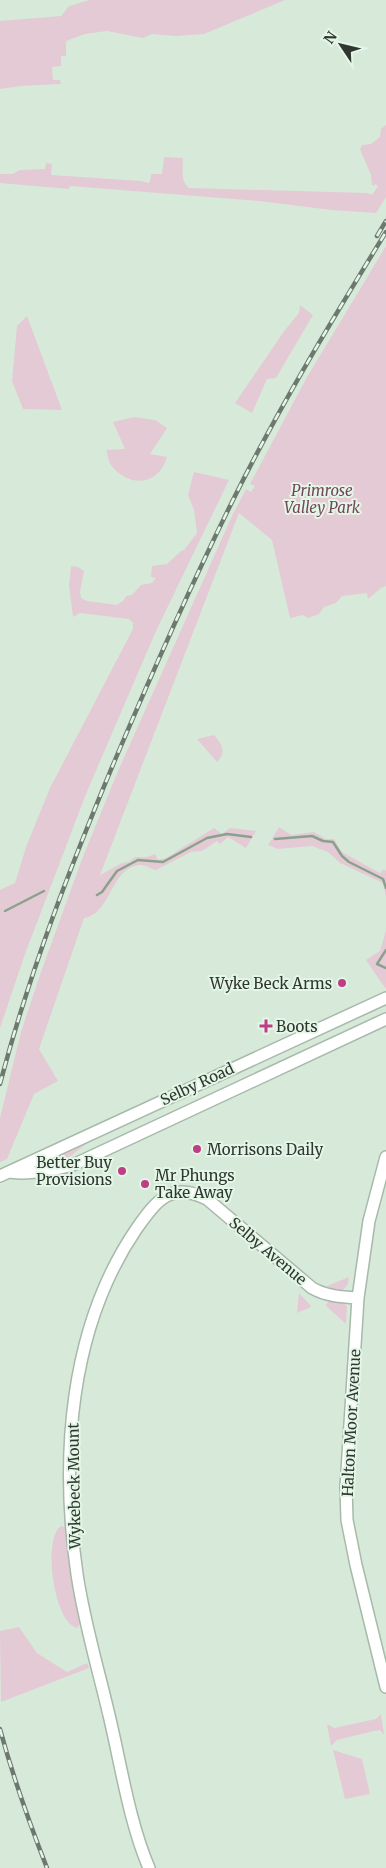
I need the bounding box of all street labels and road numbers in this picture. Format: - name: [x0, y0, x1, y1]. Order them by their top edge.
- street label: Selby Road: [157, 1059, 237, 1109]
- street label: Selby Avenue: [225, 1213, 311, 1289]
- street label: Halton Moor Avenue: [338, 1349, 364, 1497]
- street label: Wykebeck Mount: [63, 1423, 85, 1550]

